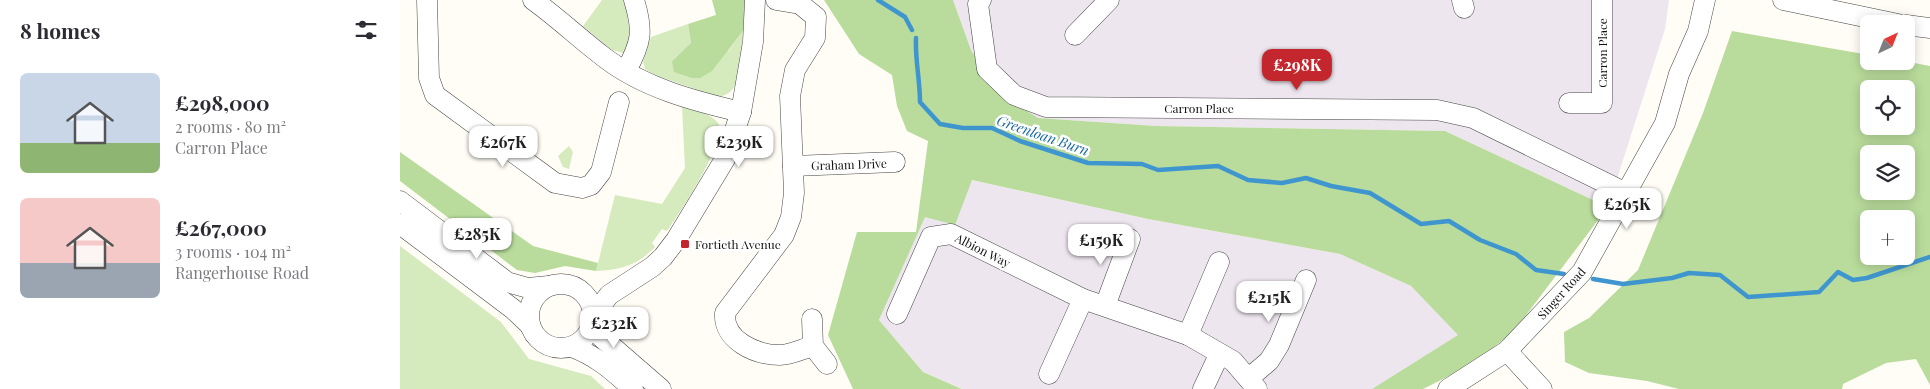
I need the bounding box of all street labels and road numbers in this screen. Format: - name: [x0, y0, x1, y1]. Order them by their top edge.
- street label: Carron Place: [1594, 18, 1610, 88]
- street label: Carron Place: [1164, 100, 1234, 116]
- street label: Graham Drive: [811, 155, 887, 173]
- street label: Albion Way: [952, 229, 1013, 271]
- street label: Singer Road: [1533, 264, 1589, 322]

